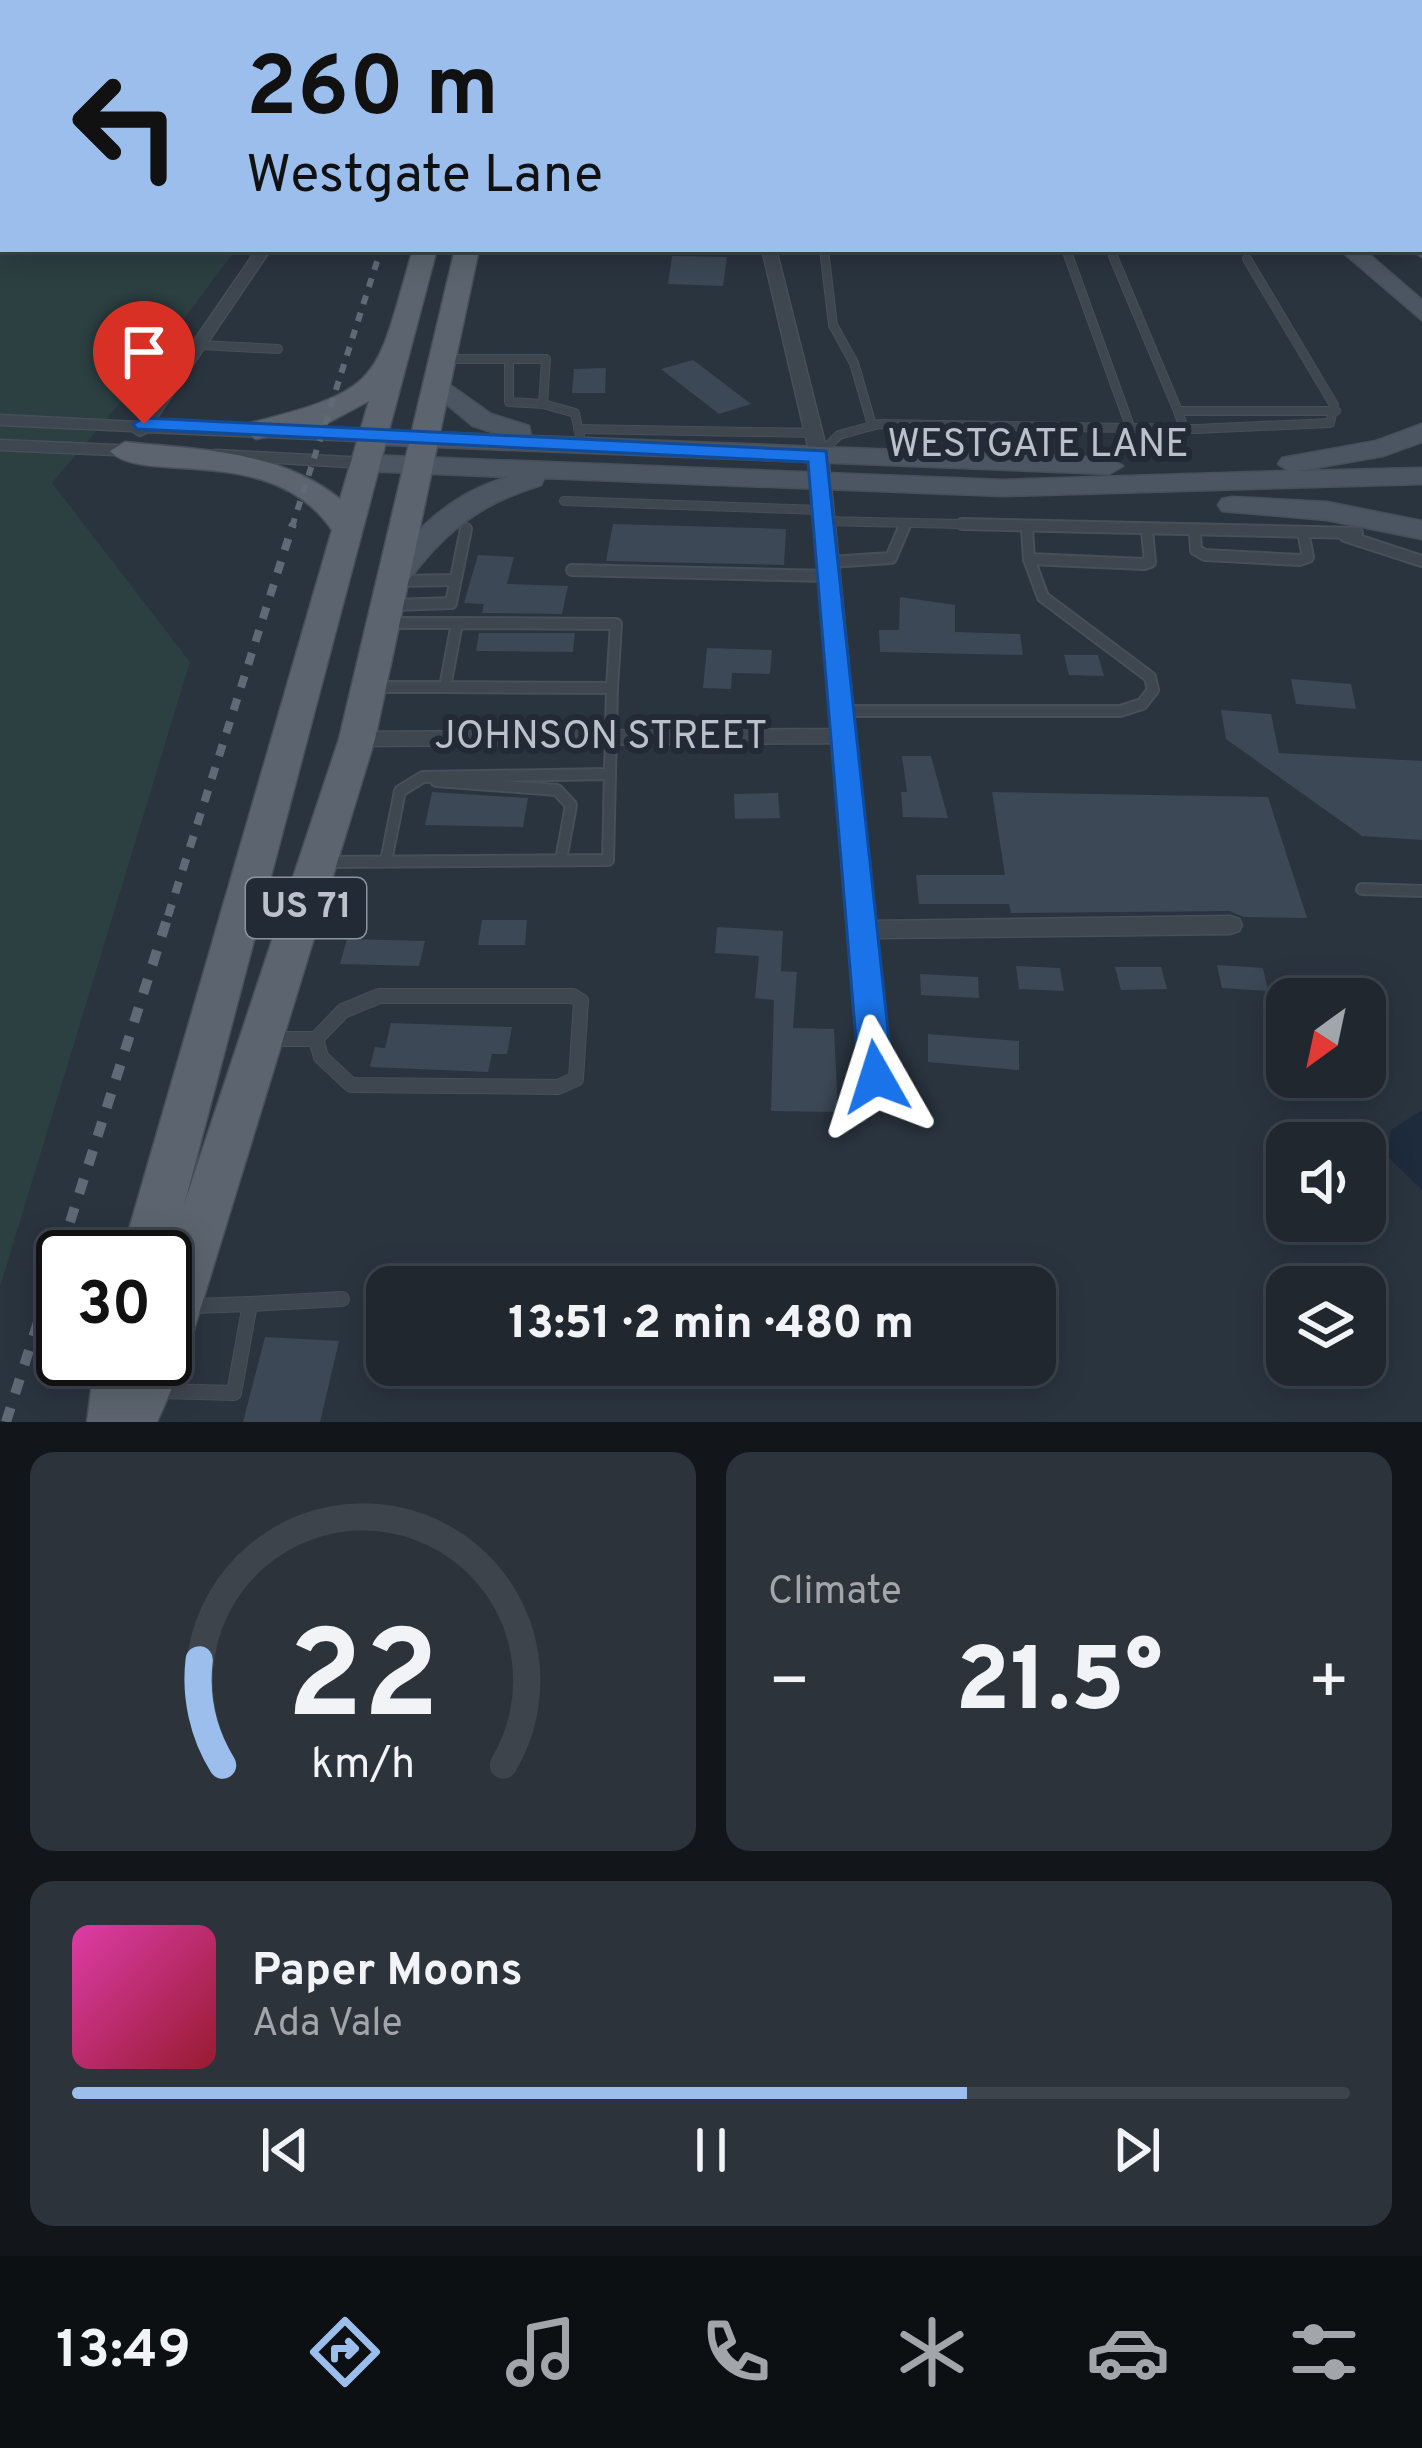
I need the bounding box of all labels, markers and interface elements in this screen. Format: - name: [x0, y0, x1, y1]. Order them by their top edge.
- text: 260 m: [246, 39, 499, 145]
- icon: left: [48, 48, 204, 204]
- text: Westgate Lane: [246, 143, 603, 212]
- pin: [93, 301, 195, 424]
- icon: arrive: [111, 319, 177, 385]
- street label: WESTGATE LANE: [887, 422, 1189, 471]
- street label: JOHNSON STREET: [434, 714, 768, 763]
- road number: US 71: [246, 878, 366, 938]
- north arrow: [1266, 978, 1386, 1098]
- map controls: [1266, 978, 1386, 1386]
- position arrow: [813, 1014, 939, 1140]
- button: sound: [1266, 1122, 1386, 1242]
- speed limit sign: 30: [36, 1230, 192, 1386]
- button: layers: [1266, 1266, 1386, 1386]
- text: 13:51 · 2 min · 480 m: [508, 1297, 914, 1354]
- text: Climate: [768, 1569, 902, 1618]
- text: 22: [287, 1604, 439, 1762]
- text: 21.5°: [955, 1629, 1163, 1742]
- text: −: [768, 1644, 811, 1727]
- text: +: [1307, 1644, 1350, 1727]
- text: km/h: [311, 1738, 415, 1792]
- text: Paper Moons: [252, 1944, 523, 2001]
- text: Ada Vale: [252, 2001, 403, 2050]
- icon: previous: [252, 2117, 318, 2183]
- icon: pause: [678, 2117, 744, 2183]
- icon: next: [1104, 2117, 1170, 2183]
- icon: directions: [303, 2310, 387, 2394]
- icon: music: [499, 2310, 583, 2394]
- icon: phone: [694, 2310, 778, 2394]
- icon: climate: [890, 2310, 974, 2394]
- icon: car: [1086, 2310, 1170, 2394]
- icon: filters: [1282, 2310, 1366, 2394]
- text: 13:49: [56, 2318, 191, 2387]

